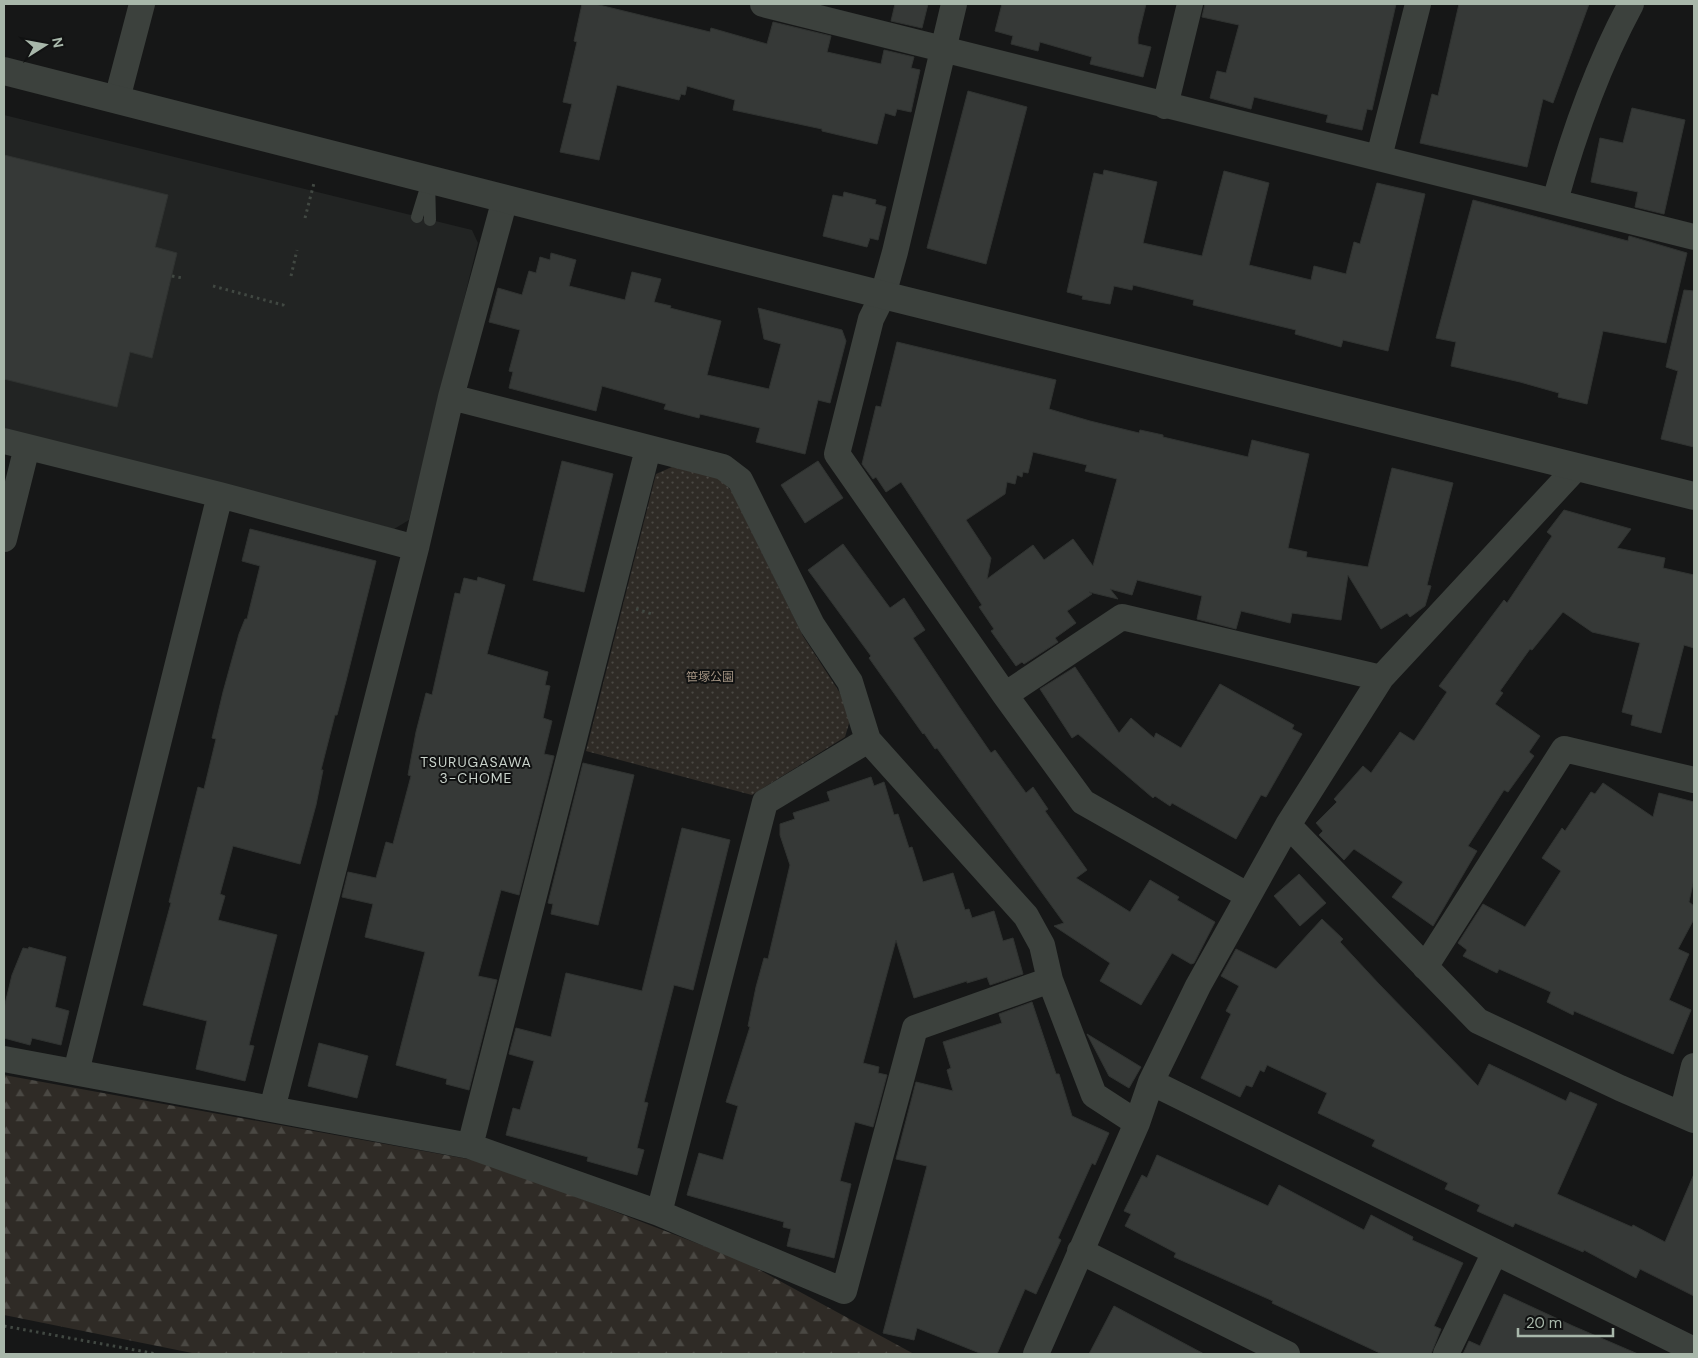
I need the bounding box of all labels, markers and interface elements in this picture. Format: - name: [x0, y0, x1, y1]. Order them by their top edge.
- north arrow: [20, 20, 70, 70]
- text: N: [48, 36, 68, 49]
- park label: 笹塚公園: [686, 669, 734, 685]
- district label: TSURUGASAWA 3-CHOME: [420, 753, 532, 787]
- scale bar: [1518, 1306, 1613, 1338]
- text: 20 m: [1526, 1313, 1562, 1333]

